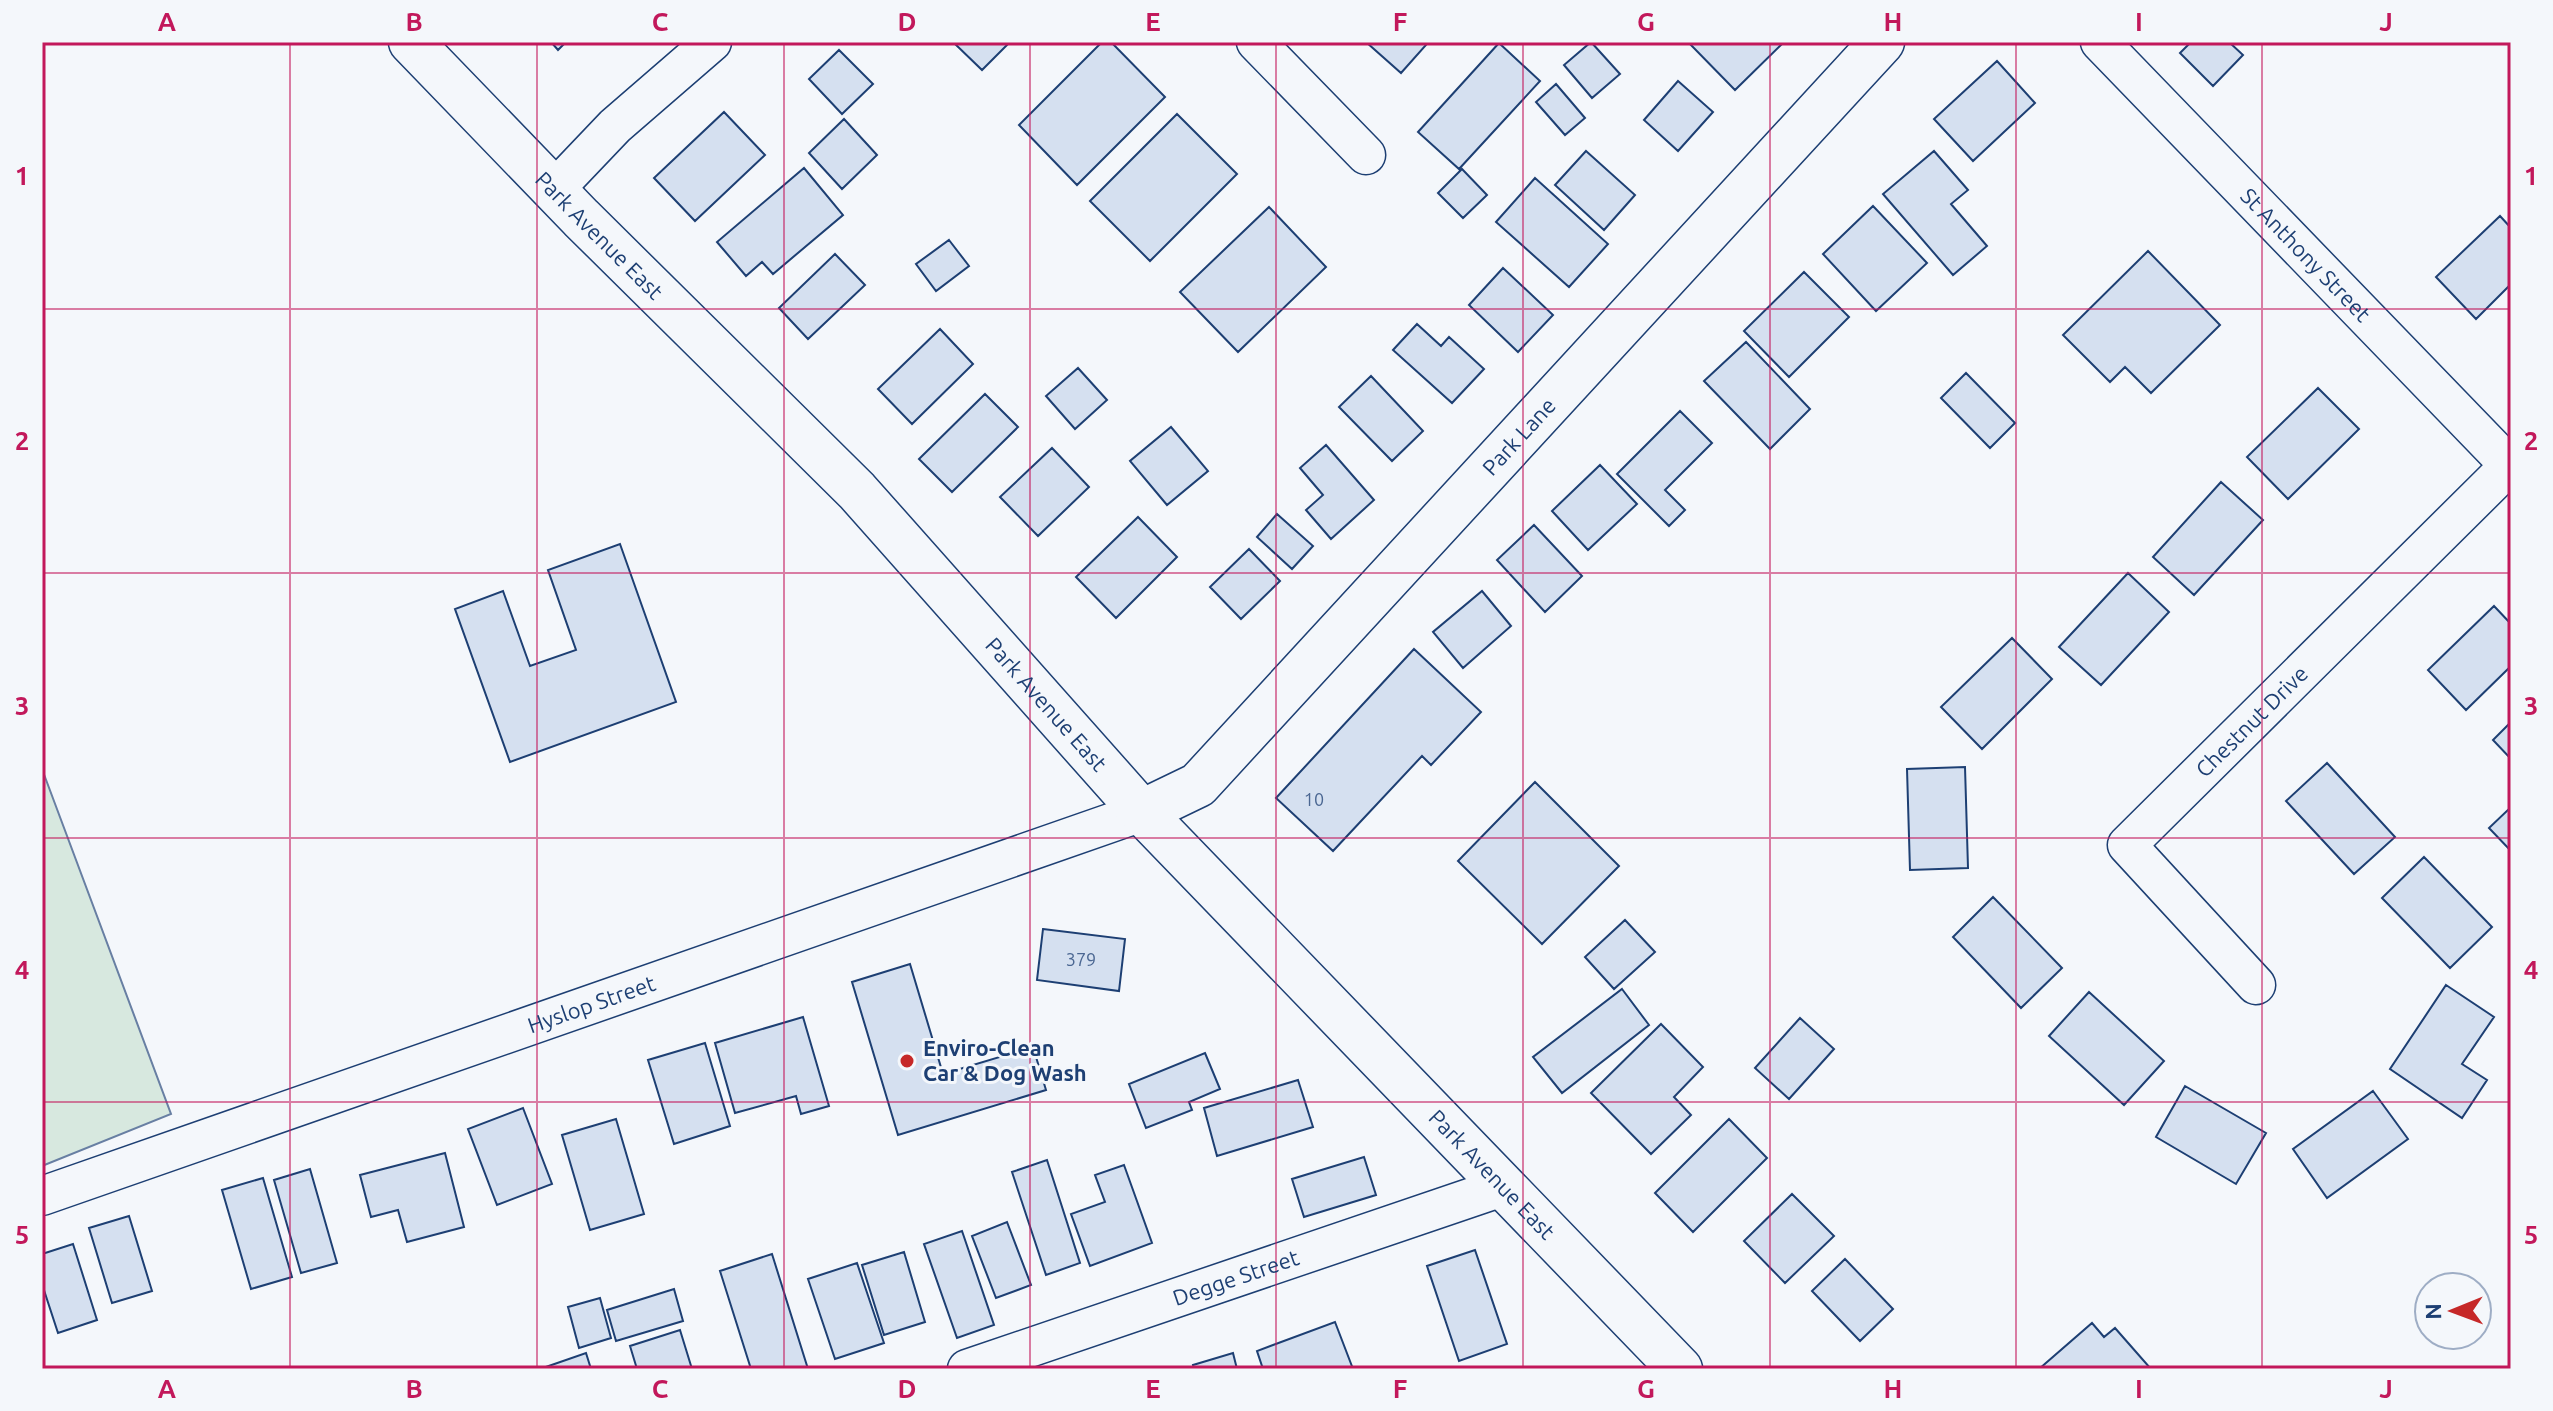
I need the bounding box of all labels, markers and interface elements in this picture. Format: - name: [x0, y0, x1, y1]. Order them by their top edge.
- text: A: [158, 7, 177, 36]
- text: B: [405, 7, 423, 36]
- text: C: [652, 7, 669, 36]
- text: D: [898, 7, 916, 36]
- text: E: [1145, 7, 1161, 36]
- text: F: [1393, 7, 1407, 36]
- text: G: [1637, 7, 1655, 36]
- text: H: [1884, 7, 1902, 36]
- text: I: [2135, 7, 2143, 36]
- text: J: [2379, 7, 2393, 36]
- text: 1: [15, 161, 29, 190]
- text: 1: [2524, 161, 2538, 190]
- street label: Park Avenue East: [531, 166, 669, 304]
- street label: St Anthony Street: [2236, 183, 2376, 327]
- street label: Park Lane: [1477, 392, 1560, 480]
- text: 2: [15, 426, 29, 455]
- text: 2: [2524, 426, 2538, 455]
- street label: Park Avenue East: [981, 632, 1113, 776]
- street label: Chestnut Drive: [2190, 660, 2312, 782]
- text: 3: [15, 691, 29, 720]
- text: 3: [2524, 691, 2538, 720]
- house number: 10: [1304, 789, 1324, 809]
- house number: 379: [1066, 949, 1096, 969]
- text: 4: [15, 955, 29, 984]
- text: 4: [2524, 955, 2538, 984]
- street label: Hyslop Street: [524, 970, 659, 1038]
- place label: Enviro-Clean Car & Dog Wash: [923, 1035, 1087, 1085]
- marker: Enviro-Clean Car & Dog Wash: [898, 1052, 916, 1070]
- street label: Park Avenue East: [1424, 1104, 1561, 1244]
- text: 5: [15, 1220, 29, 1249]
- text: 5: [2524, 1220, 2538, 1249]
- street label: Degge Street: [1169, 1244, 1302, 1310]
- north arrow: [2413, 1271, 2493, 1351]
- text: N: [2420, 1303, 2445, 1320]
- text: A: [158, 1374, 177, 1403]
- text: B: [405, 1374, 423, 1403]
- text: C: [652, 1374, 669, 1403]
- text: D: [898, 1374, 916, 1403]
- text: E: [1145, 1374, 1161, 1403]
- text: F: [1393, 1374, 1407, 1403]
- text: G: [1637, 1374, 1655, 1403]
- text: H: [1884, 1374, 1902, 1403]
- text: I: [2135, 1374, 2143, 1403]
- text: J: [2379, 1374, 2393, 1403]

